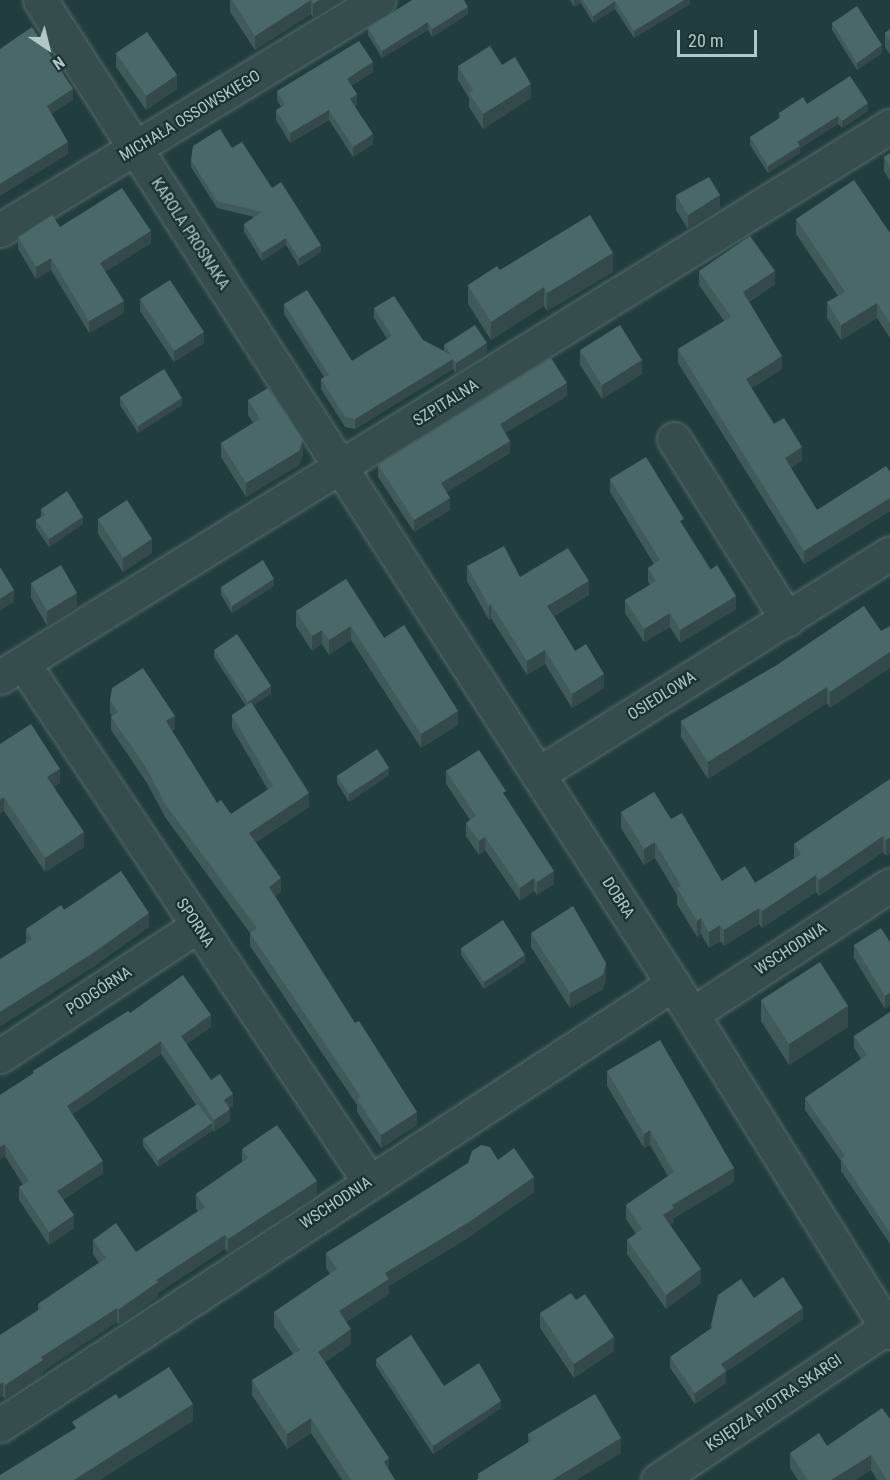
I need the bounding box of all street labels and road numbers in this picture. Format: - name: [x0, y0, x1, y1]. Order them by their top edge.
- street label: MICHAŁA OSSOWSKIEGO: [116, 66, 264, 166]
- street label: KAROLA PROSNAKA: [147, 175, 233, 293]
- street label: SZPITALNA: [410, 375, 482, 431]
- street label: OSIEDLOWA: [624, 668, 700, 724]
- street label: DOBRA: [598, 874, 638, 922]
- street label: SPORNA: [172, 895, 218, 951]
- street label: WSCHODNIA: [752, 919, 830, 979]
- street label: PODGÓRNA: [63, 963, 135, 1019]
- street label: WSCHODNIA: [297, 1173, 375, 1233]
- street label: KSIĘDZA PIOTRA SKARGI: [703, 1350, 845, 1456]

